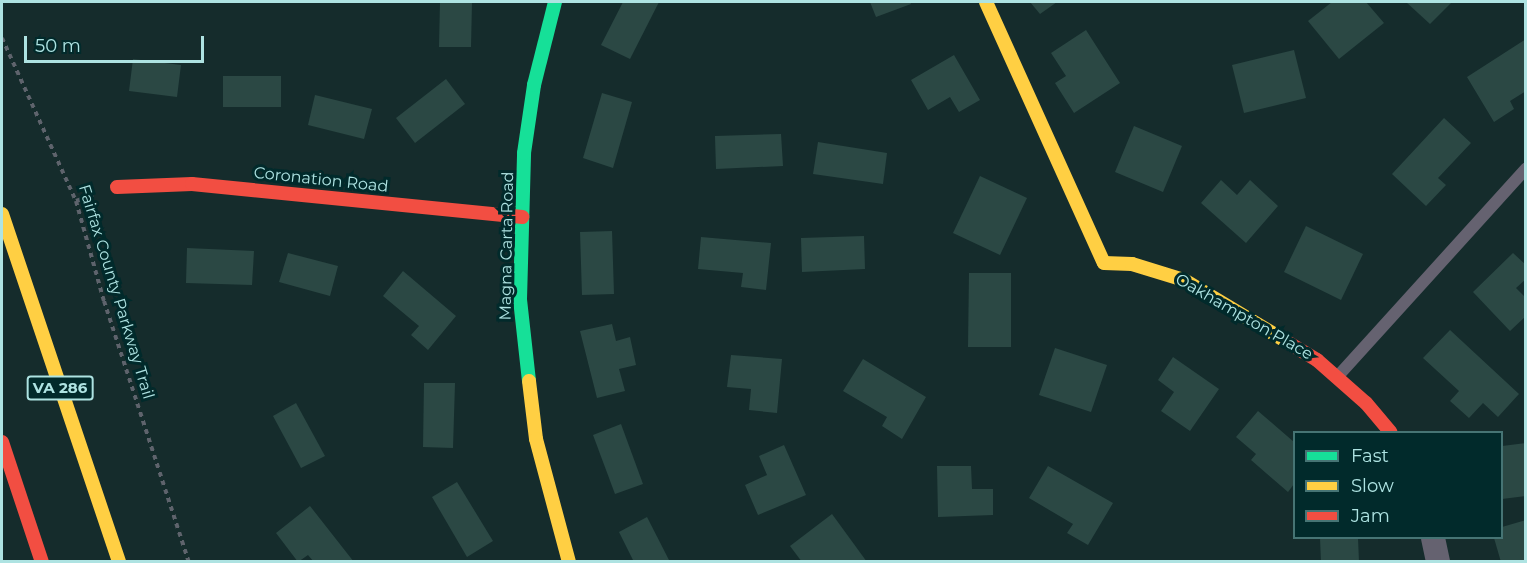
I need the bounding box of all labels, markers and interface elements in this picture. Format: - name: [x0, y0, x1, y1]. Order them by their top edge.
- scale bar: [27, 24, 207, 62]
- text: 50 m: [35, 35, 81, 57]
- street label: Coronation Road: [253, 163, 389, 197]
- street label: Magna Carta Road: [496, 171, 518, 321]
- street label: Fairfax County Parkway Trail: [74, 182, 158, 402]
- street label: Oakhampton Place: [1172, 270, 1316, 364]
- road number: VA 286: [26, 376, 94, 400]
- legend: [1293, 431, 1503, 539]
- text: Fast: [1351, 445, 1389, 467]
- text: Slow: [1351, 475, 1394, 497]
- text: Jam: [1351, 505, 1390, 527]

